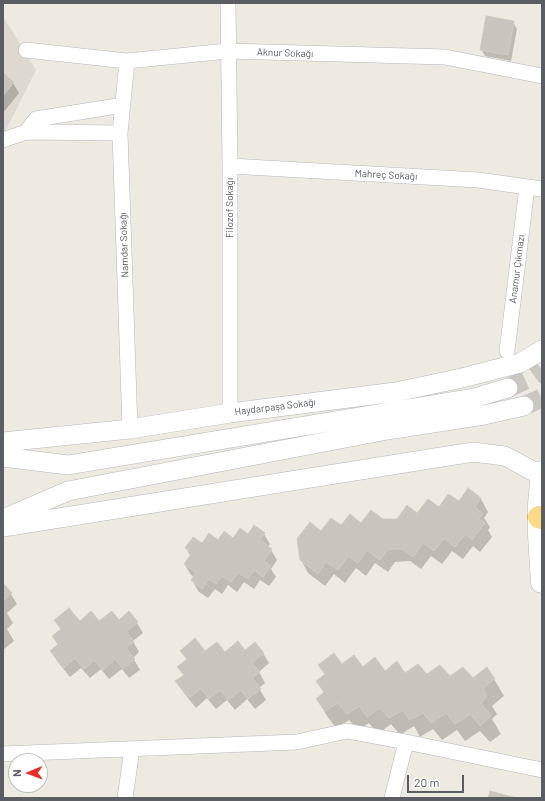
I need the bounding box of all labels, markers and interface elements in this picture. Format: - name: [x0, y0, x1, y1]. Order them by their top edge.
- street label: Aknur Sokağı: [257, 46, 313, 60]
- street label: Mahreç Sokağı: [354, 167, 418, 183]
- street label: Filozof Sokağı: [224, 178, 236, 238]
- street label: Namdar Sokağı: [117, 212, 131, 278]
- street label: Anamur Çıkmazı: [507, 234, 527, 304]
- street label: Haydarpaşa Sokağı: [234, 396, 316, 418]
- north arrow: [8, 753, 48, 793]
- scale bar: [409, 767, 466, 793]
- text: N: [10, 769, 23, 777]
- text: 20 m: [414, 775, 440, 789]

